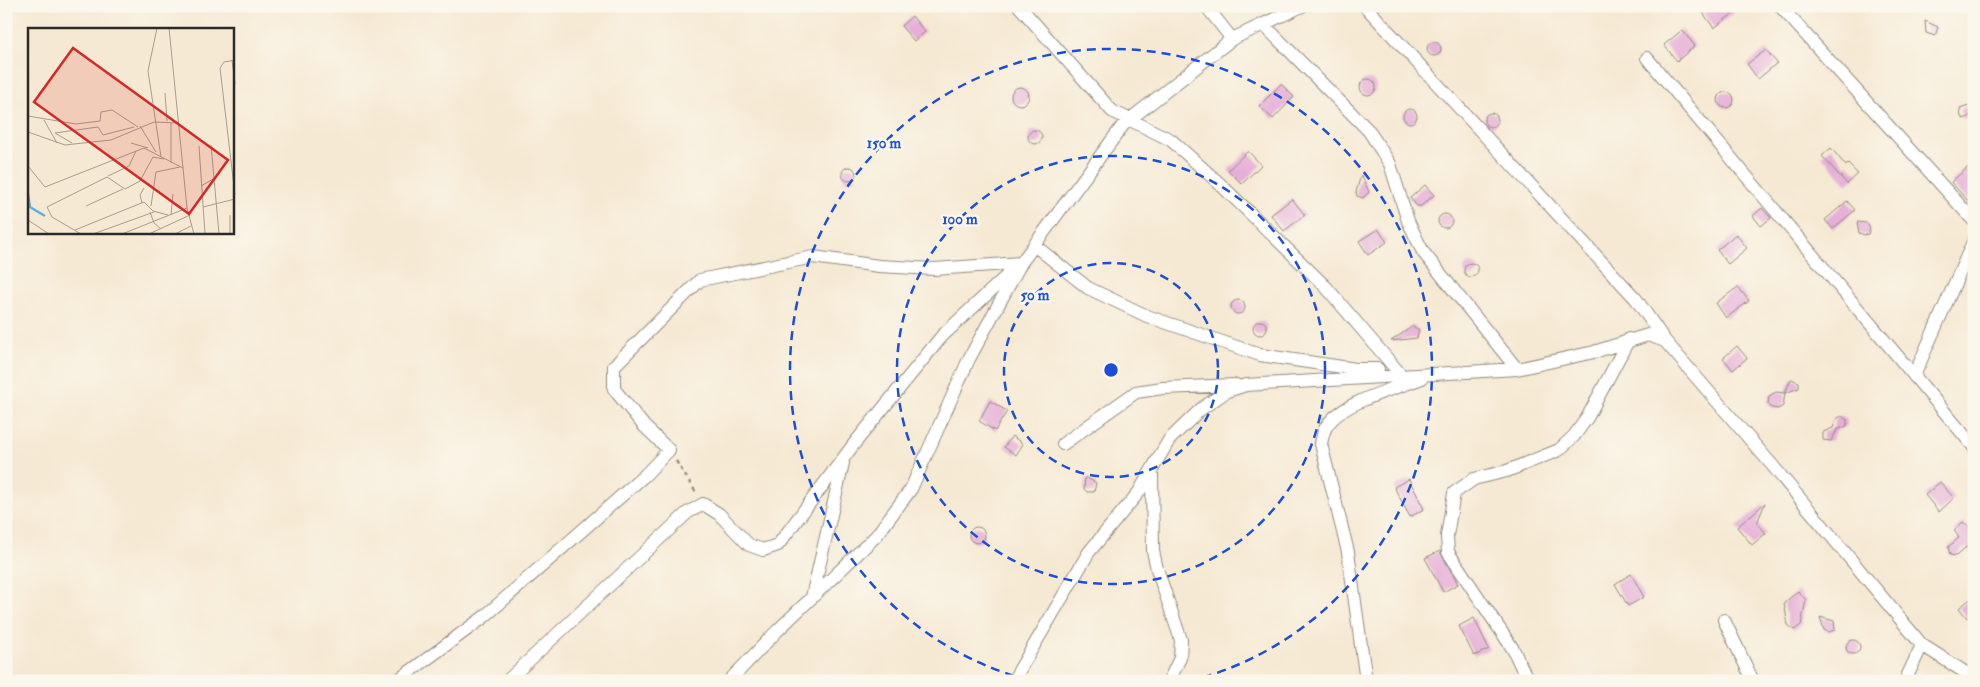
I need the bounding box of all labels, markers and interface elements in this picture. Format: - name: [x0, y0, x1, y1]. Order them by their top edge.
- inset map: [28, 28, 234, 234]
- text: 150 m: [867, 134, 901, 153]
- text: 100 m: [942, 210, 978, 229]
- text: 50 m: [1021, 286, 1050, 305]
- centre of rings: [1102, 361, 1120, 379]

